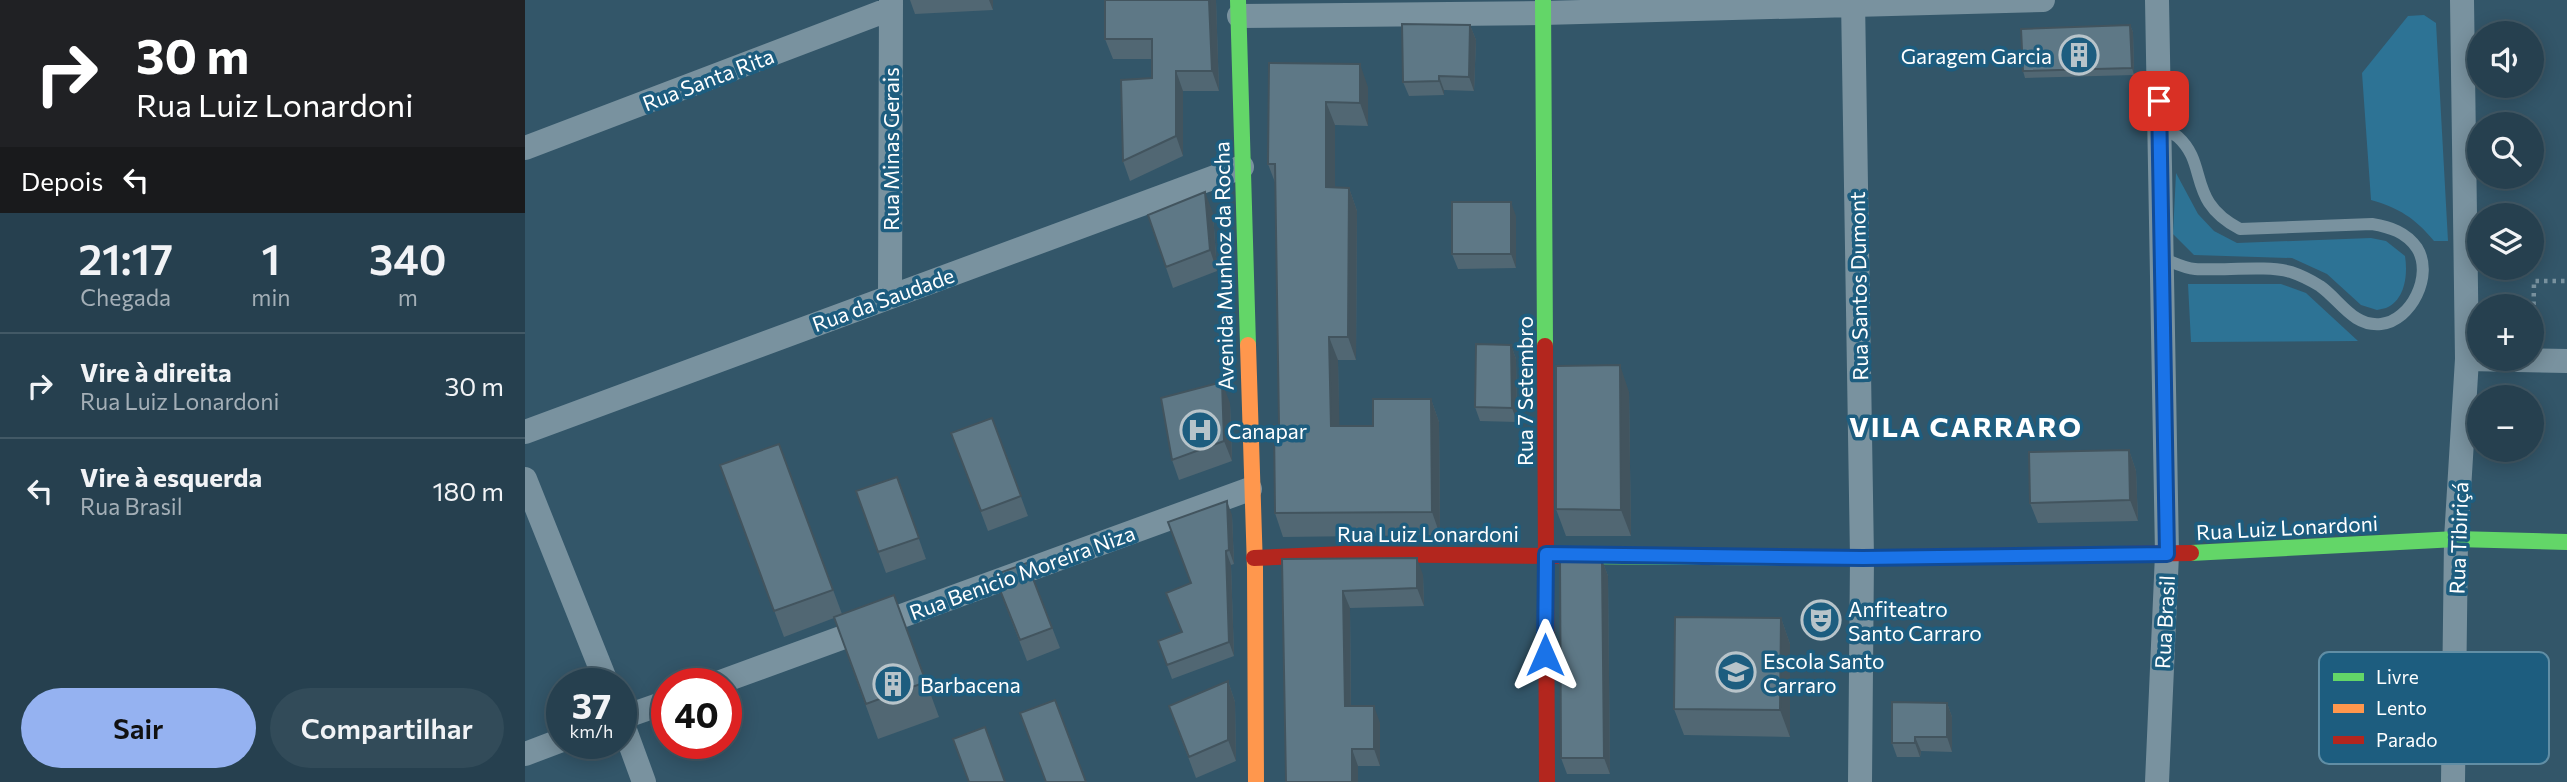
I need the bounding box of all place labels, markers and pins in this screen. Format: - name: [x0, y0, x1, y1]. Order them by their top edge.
- building icon: Garagem Garcia: [2058, 34, 2100, 76]
- place label: Garagem Garcia: [1901, 43, 2052, 68]
- pin: [2129, 71, 2189, 131]
- hospital icon: Canapar: [1179, 409, 1221, 451]
- place label: Canapar: [1227, 418, 1307, 443]
- place label: Anfiteatro Santo Carraro: [1848, 596, 1982, 645]
- theatre icon: Anfiteatro Santo Carraro: [1800, 599, 1842, 641]
- place label: Escola Santo Carraro: [1763, 648, 1885, 697]
- school or university icon: Escola Santo Carraro: [1715, 651, 1757, 693]
- building icon: Barbacena: [872, 663, 914, 705]
- place label: Barbacena: [920, 672, 1021, 697]

